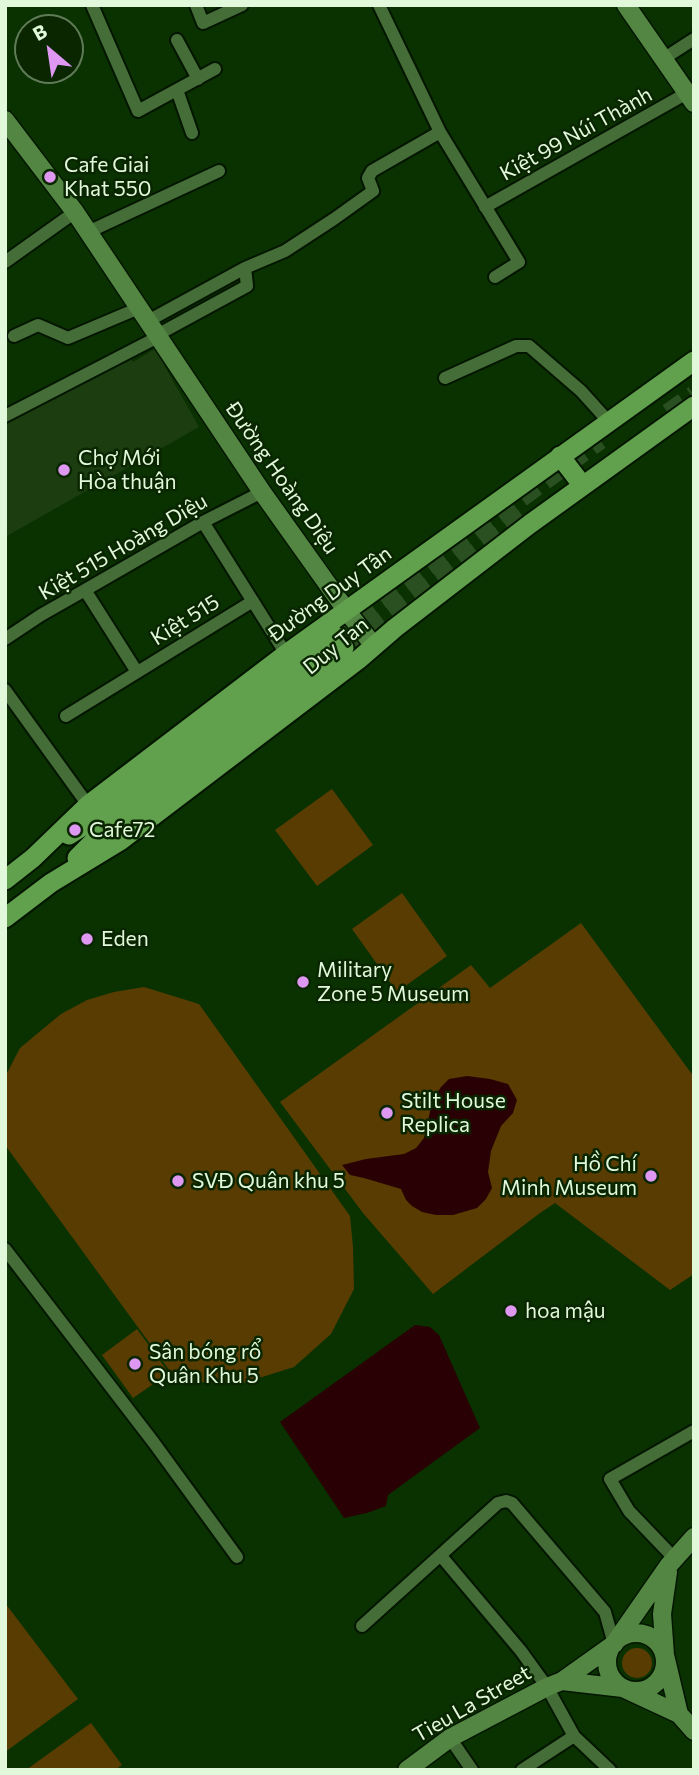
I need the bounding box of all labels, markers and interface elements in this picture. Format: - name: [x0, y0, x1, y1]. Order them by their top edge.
- north arrow: [14, 14, 84, 84]
- text: B: [28, 19, 51, 45]
- street label: Kiệt 99 Núi Thành: [496, 82, 656, 186]
- place label: Cafe Giai Khat 550: [64, 152, 152, 202]
- marker: Cafe Giai Khat 550: [42, 169, 58, 185]
- street label: Đường Hoàng Diệu: [220, 397, 344, 559]
- place label: Chợ Mới Hòa thuận: [78, 445, 177, 495]
- marker: Chợ Mới Hòa thuận: [56, 462, 72, 478]
- street label: Kiệt 515 Hoàng Diệu: [34, 488, 212, 606]
- street label: Đường Duy Tân: [263, 541, 397, 647]
- street label: Kiệt 515: [146, 589, 224, 651]
- street label: Duy Tan: [298, 612, 374, 680]
- place label: Cafe72: [89, 817, 155, 843]
- marker: Cafe72: [67, 822, 83, 838]
- place label: Eden: [101, 926, 149, 952]
- marker: Eden: [79, 931, 95, 947]
- place label: Military Zone 5 Museum: [317, 957, 469, 1007]
- marker: Military Zone 5 Museum: [295, 974, 311, 990]
- place label: Stilt House Replica: [401, 1088, 506, 1138]
- marker: Stilt House Replica: [379, 1105, 395, 1121]
- place label: Hồ Chí Minh Museum: [501, 1151, 637, 1201]
- place label: SVĐ Quân khu 5: [192, 1168, 345, 1194]
- marker: Hồ Chí Minh Museum: [643, 1168, 659, 1184]
- marker: SVĐ Quân khu 5: [170, 1173, 186, 1189]
- place label: hoa mậu: [525, 1298, 606, 1324]
- marker: hoa mậu: [503, 1303, 519, 1319]
- place label: Sân bóng rổ Quân Khu 5: [149, 1339, 261, 1389]
- marker: Sân bóng rổ Quân Khu 5: [127, 1356, 143, 1372]
- street label: Tieu La Street: [409, 1660, 535, 1748]

